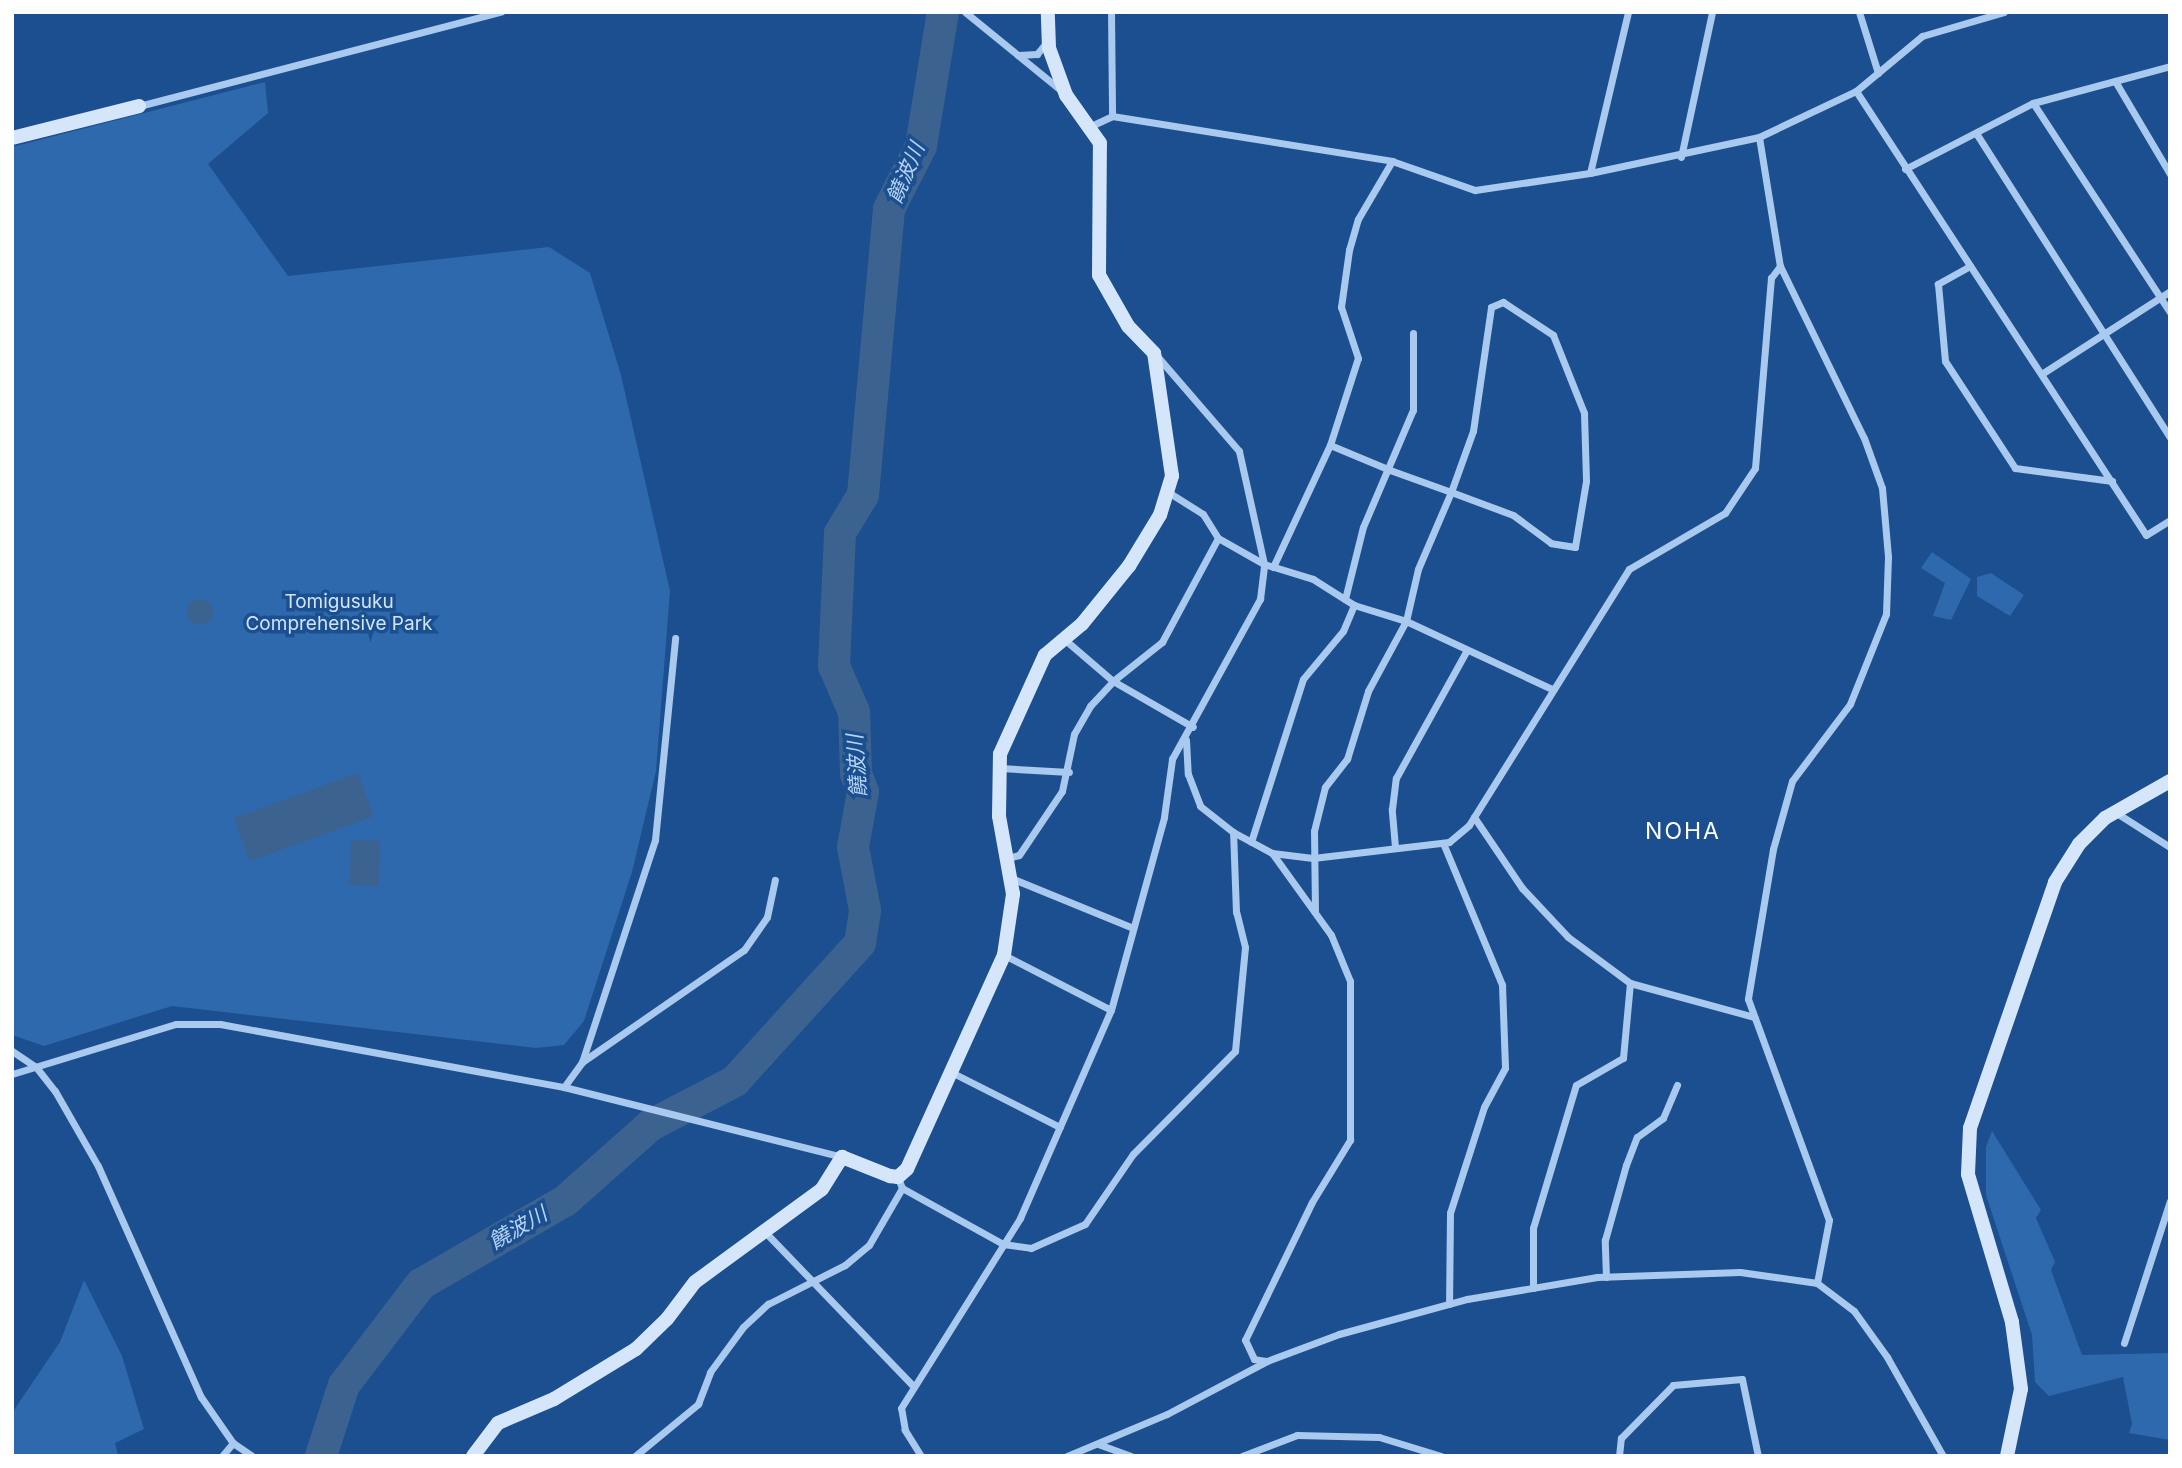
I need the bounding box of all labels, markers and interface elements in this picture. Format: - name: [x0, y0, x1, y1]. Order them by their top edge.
- water label: 饒波川: [882, 139, 930, 207]
- park label: Tomigusuku Comprehensive Park: [245, 591, 433, 635]
- water label: 饒波川: [842, 734, 872, 798]
- district label: NOHA: [1646, 817, 1720, 845]
- water label: 饒波川: [484, 1201, 552, 1255]

